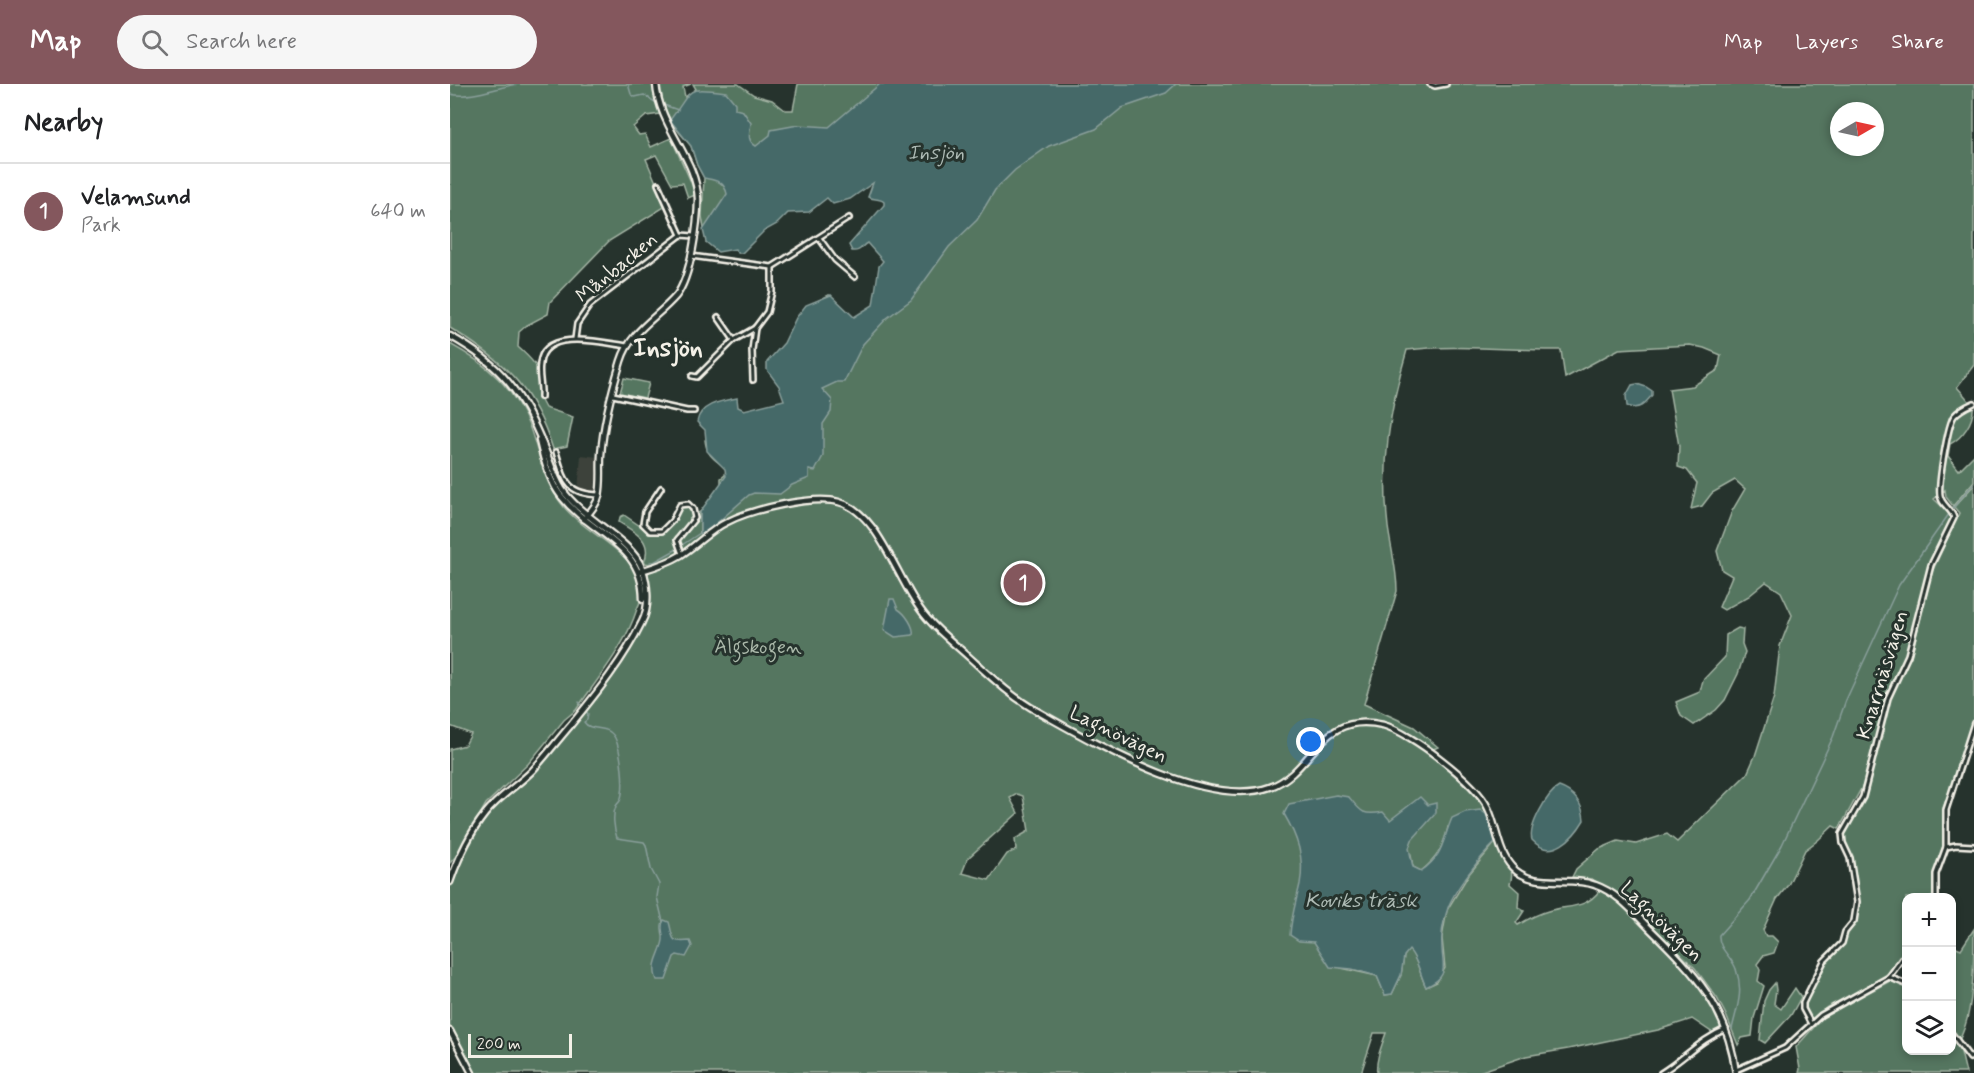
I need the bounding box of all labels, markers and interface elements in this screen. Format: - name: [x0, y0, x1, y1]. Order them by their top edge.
- search box: [117, 15, 537, 69]
- text: Map: [30, 24, 81, 61]
- icon: search: [138, 26, 171, 59]
- text: Search here: [186, 28, 297, 56]
- text: Map: [1724, 28, 1762, 56]
- text: Layers: [1795, 28, 1858, 56]
- text: Share: [1891, 28, 1944, 56]
- north arrow: [1830, 102, 1884, 156]
- text: Nearby: [24, 106, 103, 140]
- water label: Insjön: [908, 139, 964, 167]
- text: Velamsund: [81, 184, 191, 212]
- text: 1: [39, 198, 48, 225]
- text: 640 m: [370, 198, 426, 225]
- text: Park: [81, 212, 121, 239]
- street label: Månbacken: [570, 227, 664, 309]
- district label: Insjön: [633, 332, 703, 367]
- pin: 1: [1004, 560, 1042, 606]
- street label: Knarrnäsvägen: [1851, 607, 1915, 743]
- park label: Älgskogen: [714, 634, 802, 663]
- street label: Lagnövägen: [1064, 700, 1171, 772]
- your location: [1296, 727, 1325, 756]
- street label: Lagnövägen: [1612, 876, 1708, 970]
- water label: Koviks träsk: [1305, 887, 1418, 915]
- map controls: [1902, 893, 1956, 1055]
- button: +: [1902, 893, 1956, 947]
- button: −: [1902, 947, 1956, 1001]
- button: layers: [1902, 1001, 1956, 1055]
- scale bar: [468, 1031, 572, 1058]
- text: 200 m: [477, 1034, 521, 1055]

